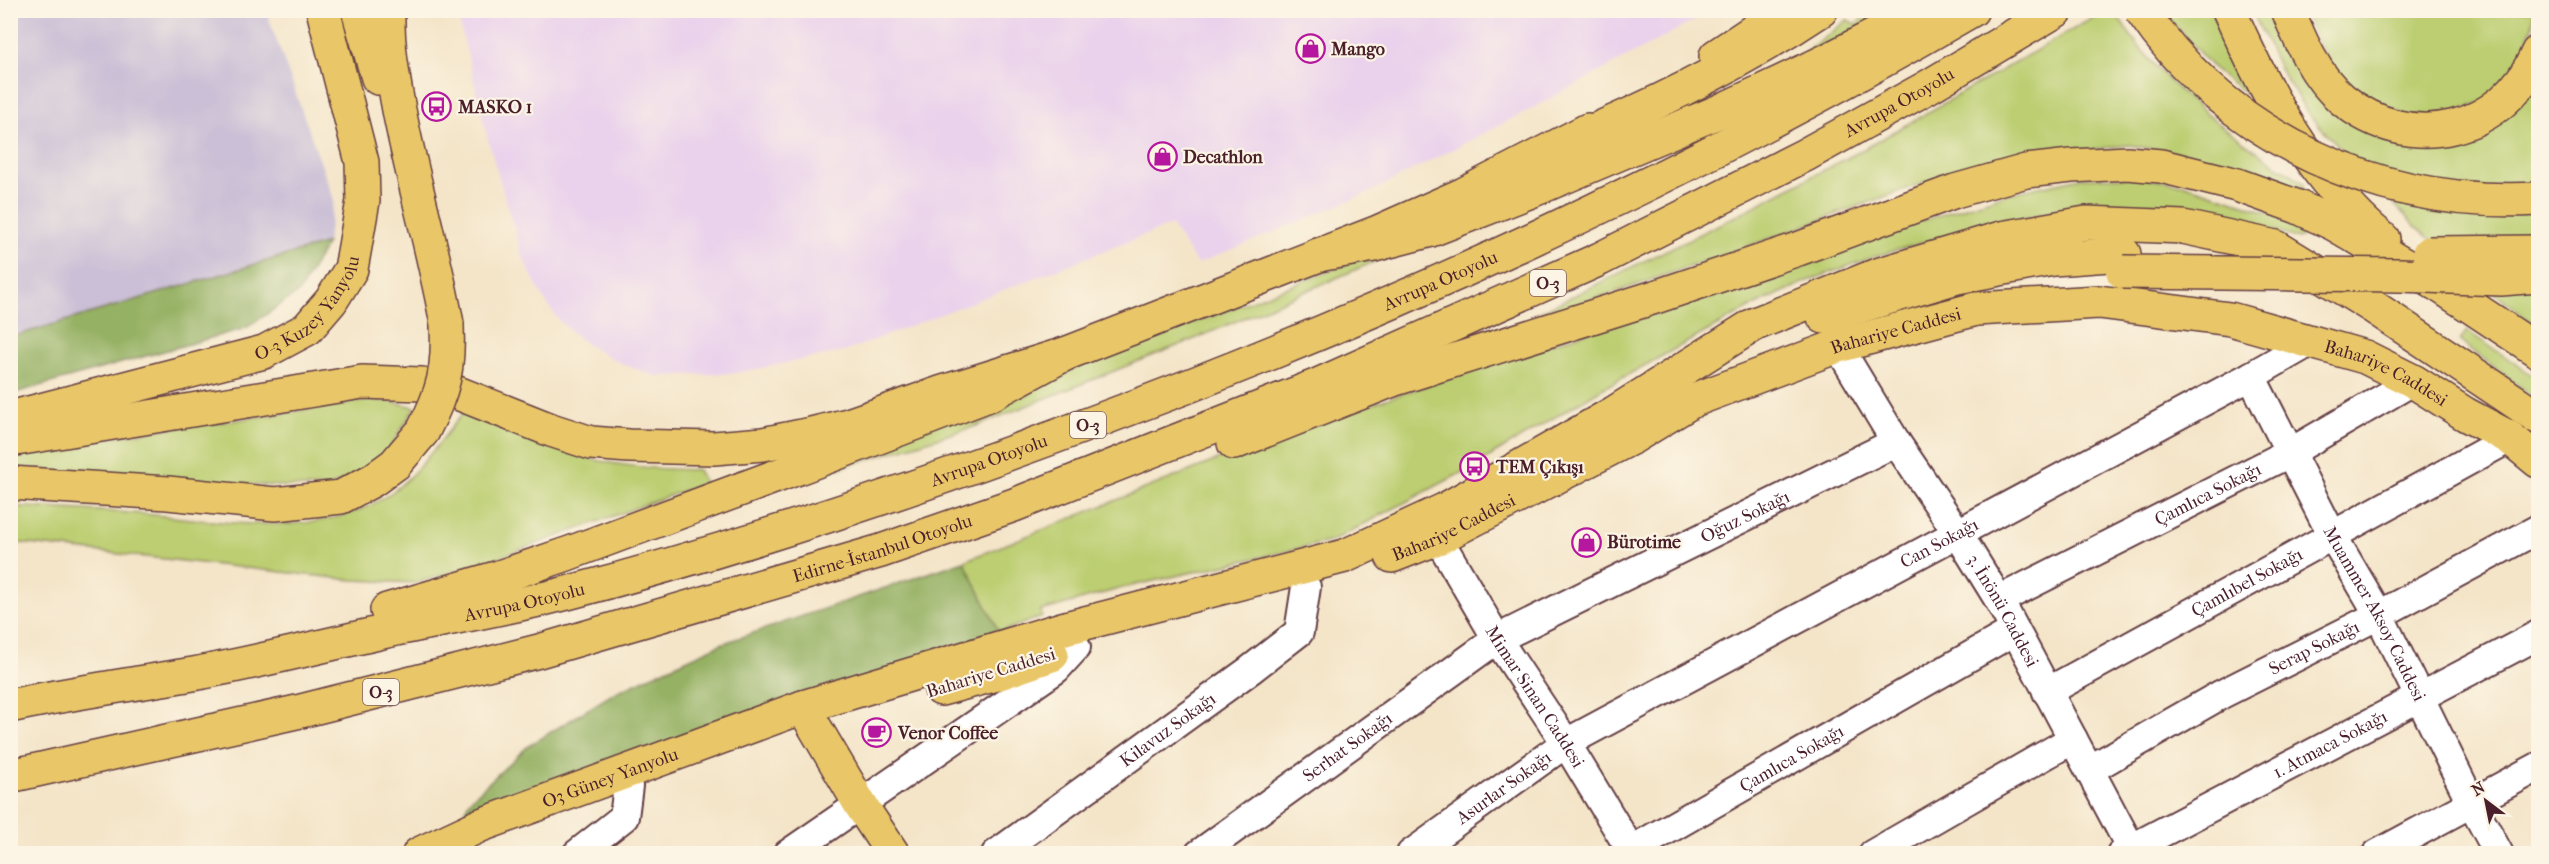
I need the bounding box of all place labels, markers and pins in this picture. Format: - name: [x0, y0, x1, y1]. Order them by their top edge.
- shop icon: Mango: [1294, 33, 1326, 65]
- place label: Mango: [1330, 39, 1385, 60]
- bus stop icon: MASKO 1: [421, 91, 453, 123]
- place label: MASKO 1: [457, 97, 532, 118]
- shop icon: Decathlon: [1146, 141, 1178, 173]
- place label: Decathlon: [1183, 147, 1263, 168]
- bus stop icon: TEM Çıkışı: [1459, 451, 1491, 483]
- place label: TEM Çıkışı: [1495, 457, 1584, 479]
- shop icon: Bürotime: [1570, 526, 1602, 558]
- place label: Bürotime: [1607, 532, 1681, 553]
- cafe icon: Venor Coffee: [861, 717, 893, 749]
- place label: Venor Coffee: [897, 723, 998, 744]

